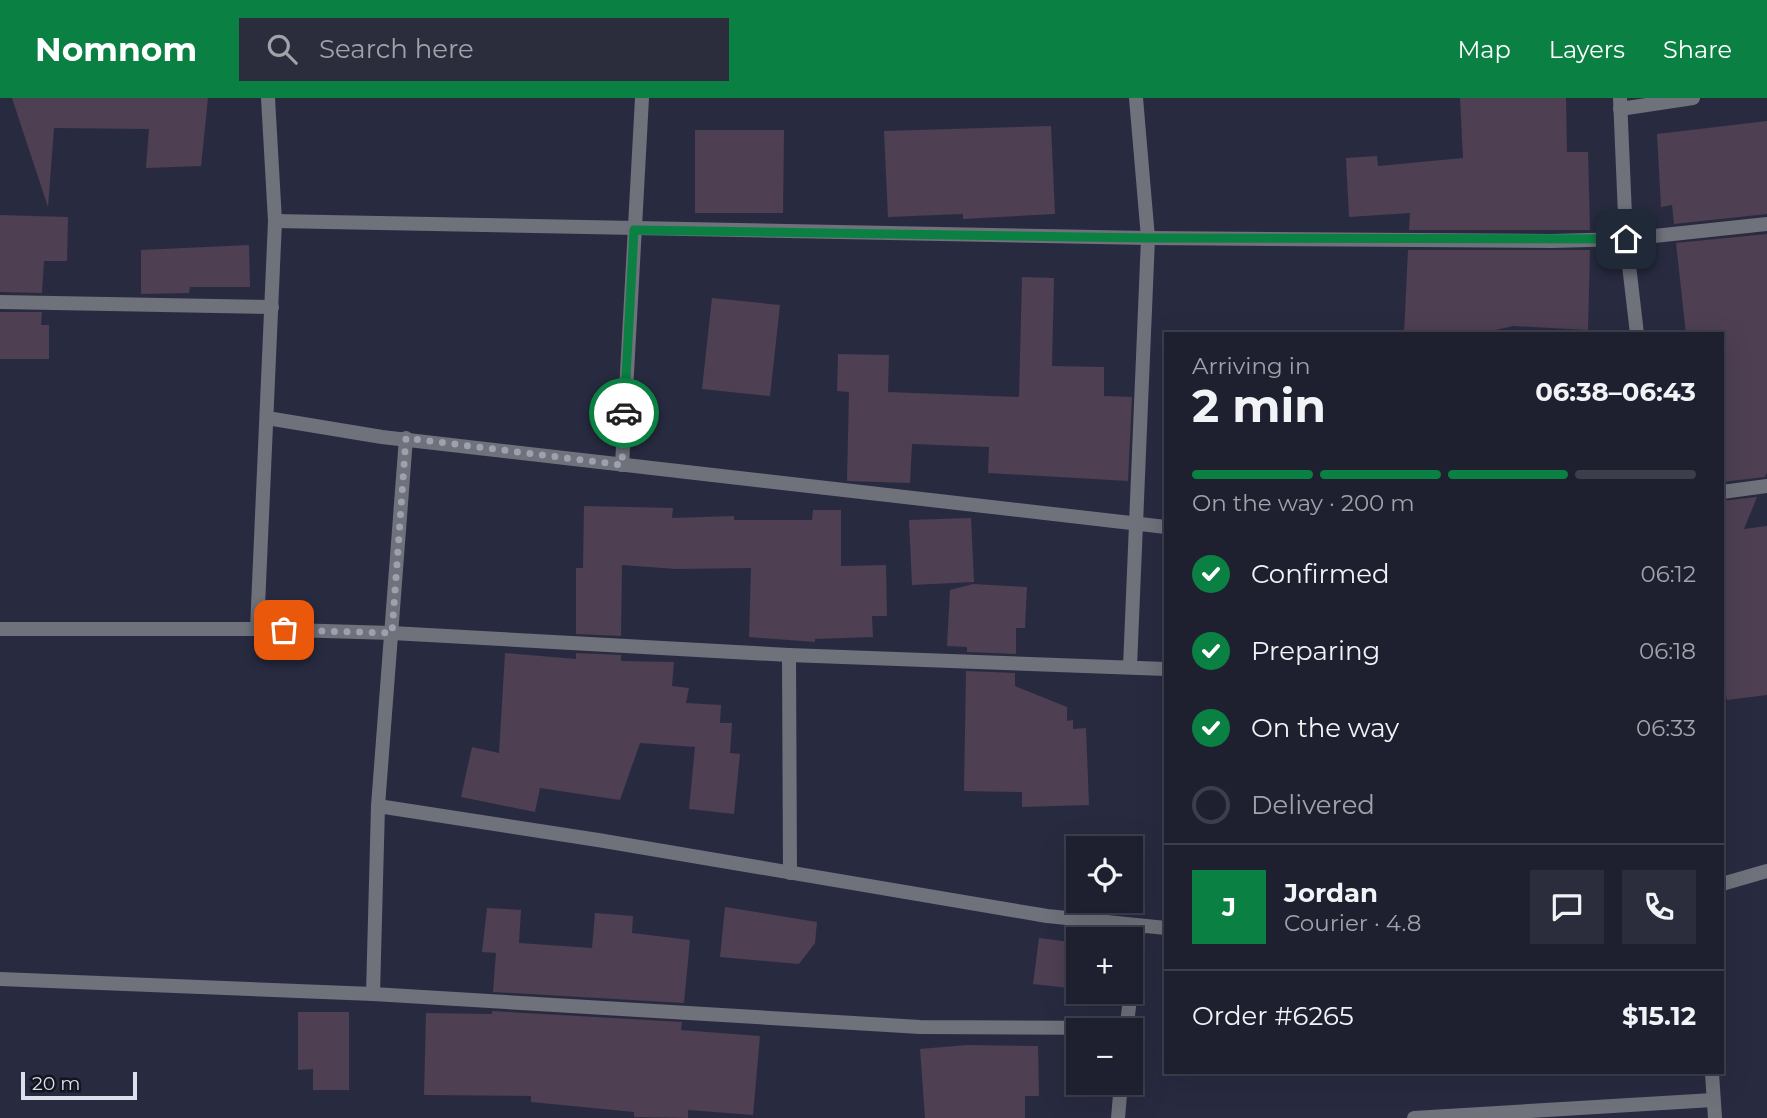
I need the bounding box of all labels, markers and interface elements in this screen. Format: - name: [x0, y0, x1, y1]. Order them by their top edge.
- search box: [239, 18, 729, 81]
- text: Nomnom: [35, 29, 197, 69]
- icon: search: [263, 30, 301, 68]
- text: Search here: [319, 33, 474, 65]
- text: Map: [1457, 35, 1511, 64]
- text: Layers: [1549, 35, 1625, 64]
- text: Share: [1663, 35, 1732, 64]
- pin: [1596, 209, 1656, 269]
- icon: home: [1607, 220, 1645, 258]
- text: Arriving in: [1192, 352, 1311, 380]
- text: 06:38–06:43: [1535, 376, 1696, 408]
- text: 2 min: [1192, 377, 1326, 434]
- courier: [589, 378, 659, 448]
- icon: car: [605, 394, 643, 432]
- text: On the way · 200 m: [1192, 489, 1415, 517]
- icon: check: [1192, 555, 1230, 593]
- text: Confirmed: [1251, 558, 1390, 590]
- text: 06:12: [1641, 560, 1696, 588]
- pin: [254, 600, 314, 660]
- icon: bag: [265, 611, 303, 649]
- icon: check: [1192, 632, 1230, 670]
- text: Preparing: [1251, 635, 1380, 667]
- text: 06:18: [1639, 637, 1696, 665]
- icon: check: [1192, 709, 1230, 747]
- text: On the way: [1251, 712, 1399, 744]
- text: 06:33: [1636, 714, 1696, 742]
- text: Delivered: [1251, 789, 1375, 821]
- map controls: [1066, 836, 1143, 1095]
- button: locate: [1066, 836, 1143, 913]
- button: chat: [1530, 870, 1604, 944]
- button: phone: [1622, 870, 1696, 944]
- text: Jordan: [1284, 877, 1378, 909]
- text: J: [1222, 891, 1236, 923]
- text: Courier · 4.8: [1284, 909, 1421, 937]
- button: +: [1066, 927, 1143, 1004]
- text: Order #6265: [1192, 1000, 1354, 1032]
- text: $15.12: [1622, 1000, 1696, 1032]
- button: −: [1066, 1018, 1143, 1095]
- scale bar: [21, 1069, 136, 1101]
- text: 20 m: [32, 1072, 80, 1095]

